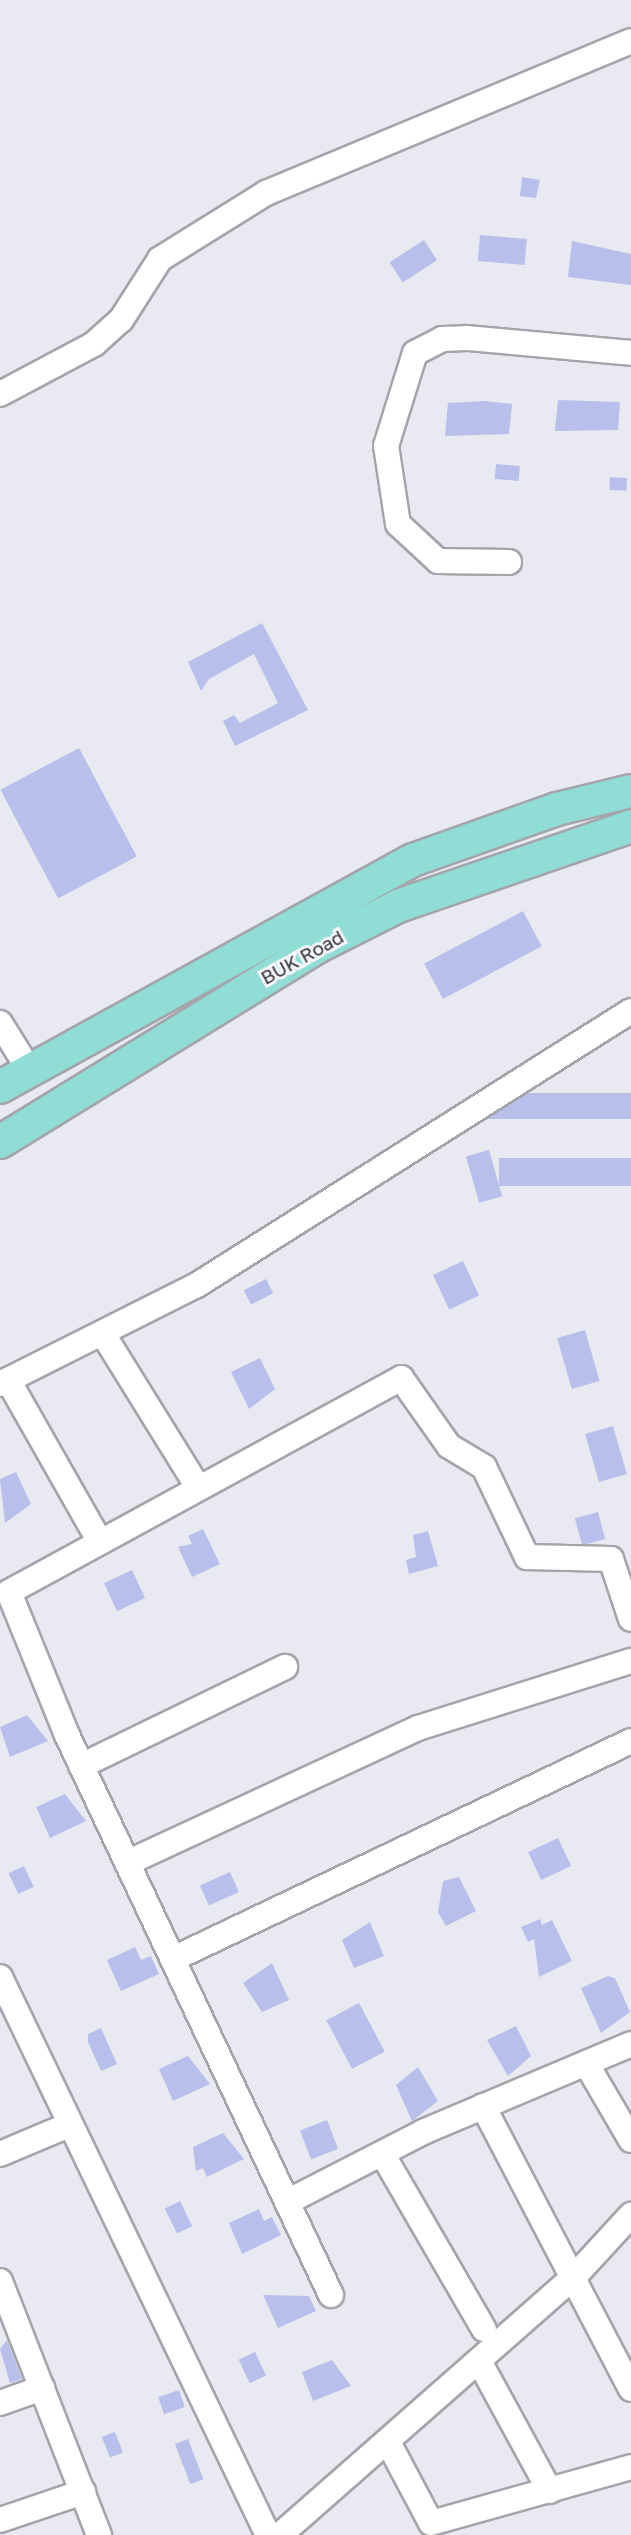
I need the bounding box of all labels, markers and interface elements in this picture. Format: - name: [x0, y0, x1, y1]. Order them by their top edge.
- street label: BUK Road: [257, 925, 347, 989]

